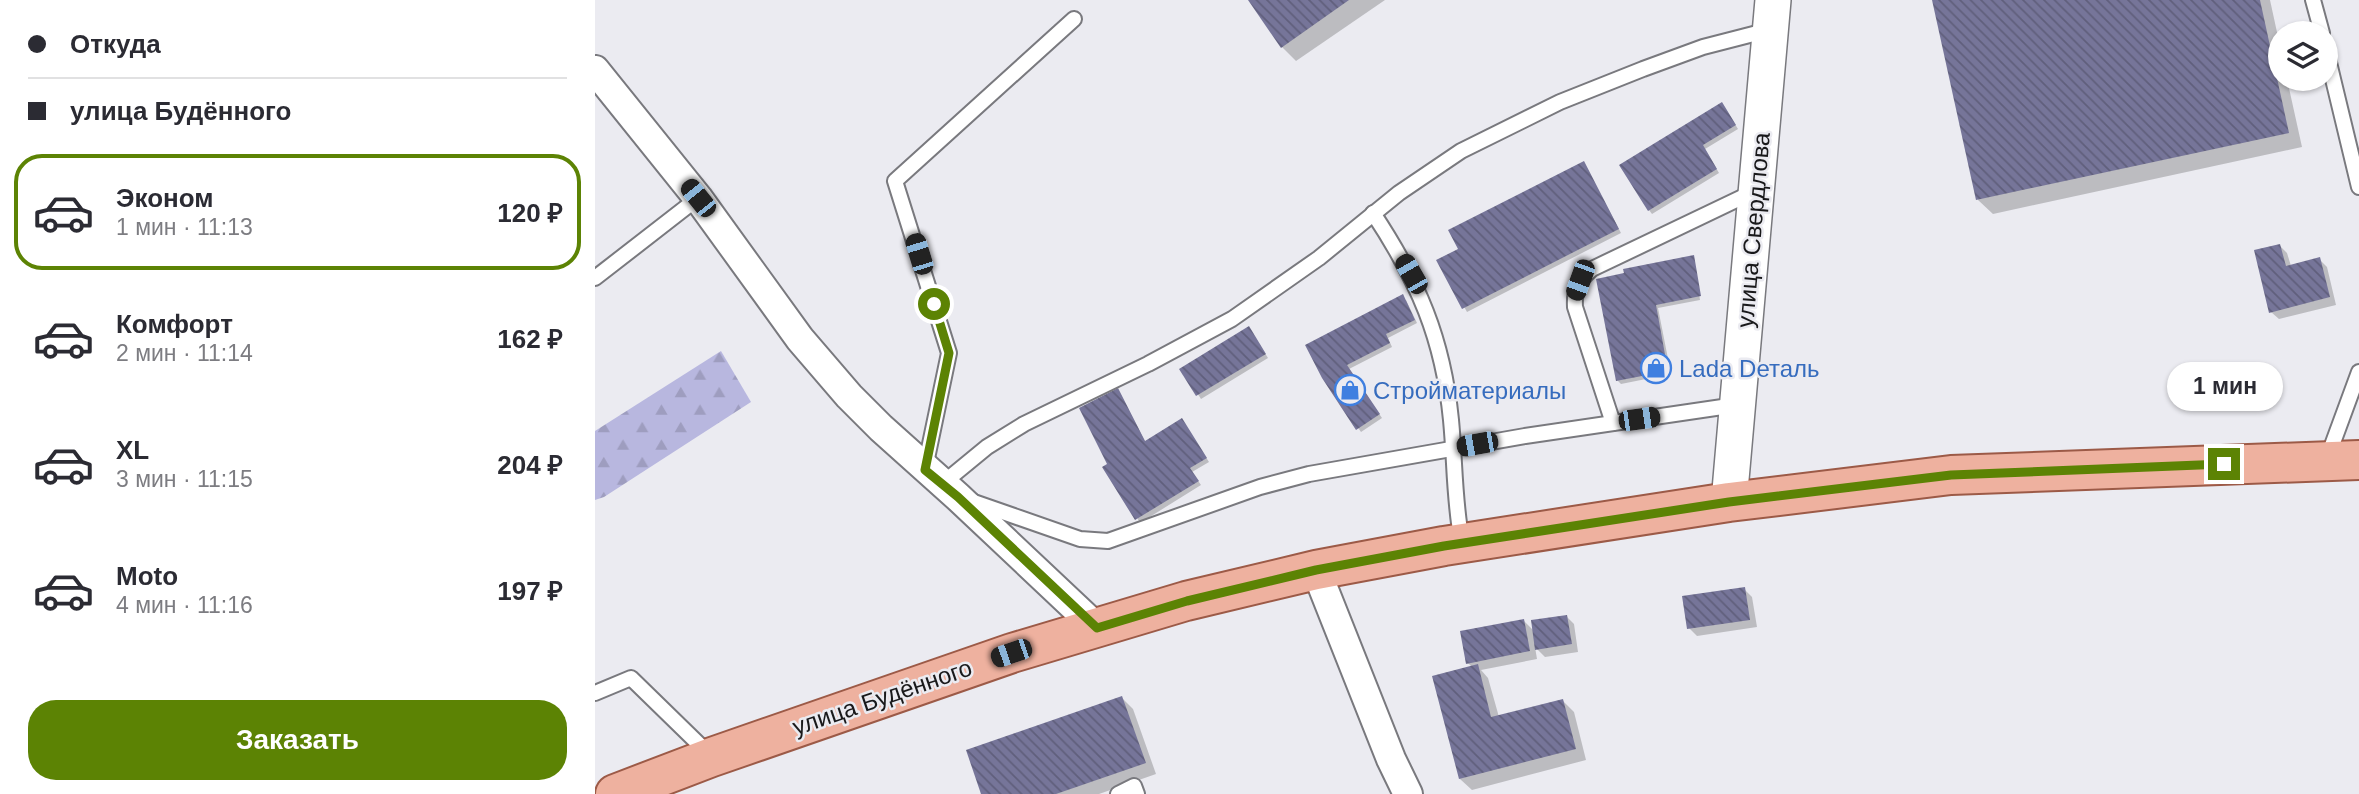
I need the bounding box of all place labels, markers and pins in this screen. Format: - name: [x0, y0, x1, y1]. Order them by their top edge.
- shop icon: Lada Dеталь: [1639, 351, 1673, 385]
- place label: Lada Dеталь: [1679, 355, 1820, 382]
- shop icon: Стройматериалы: [1333, 373, 1367, 407]
- place label: Стройматериалы: [1373, 377, 1566, 404]

